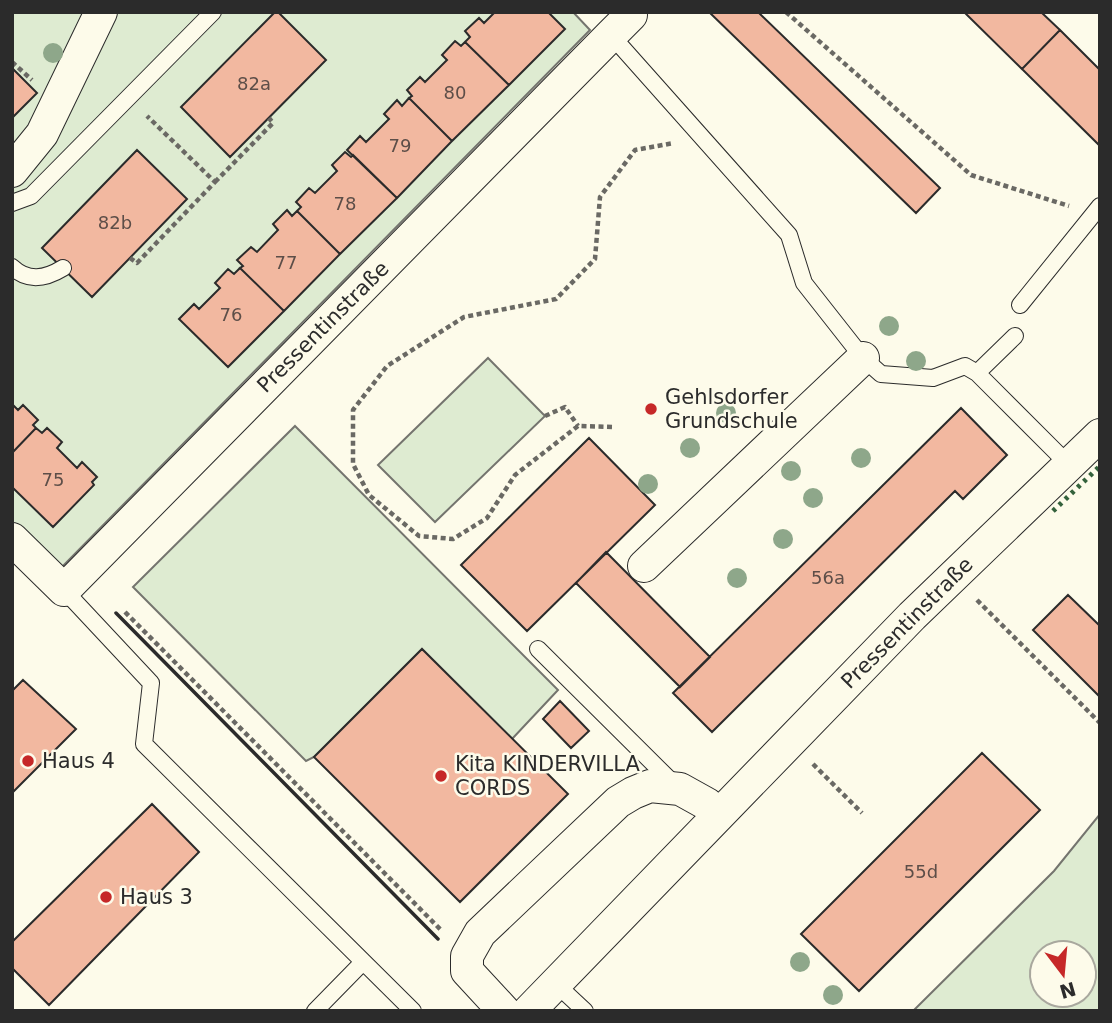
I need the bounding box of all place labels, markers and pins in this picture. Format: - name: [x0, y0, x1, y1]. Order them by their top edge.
- place label: Gehlsdorfer Grundschule: [665, 385, 798, 433]
- marker: Gehlsdorfer Grundschule: [643, 401, 659, 417]
- place label: Haus 4: [42, 749, 115, 773]
- place label: Kita KINDERVILLA CORDS: [455, 752, 640, 800]
- marker: Haus 4: [20, 753, 36, 769]
- marker: Kita KINDERVILLA CORDS: [433, 768, 449, 784]
- place label: Haus 3: [120, 885, 193, 909]
- marker: Haus 3: [98, 889, 114, 905]

